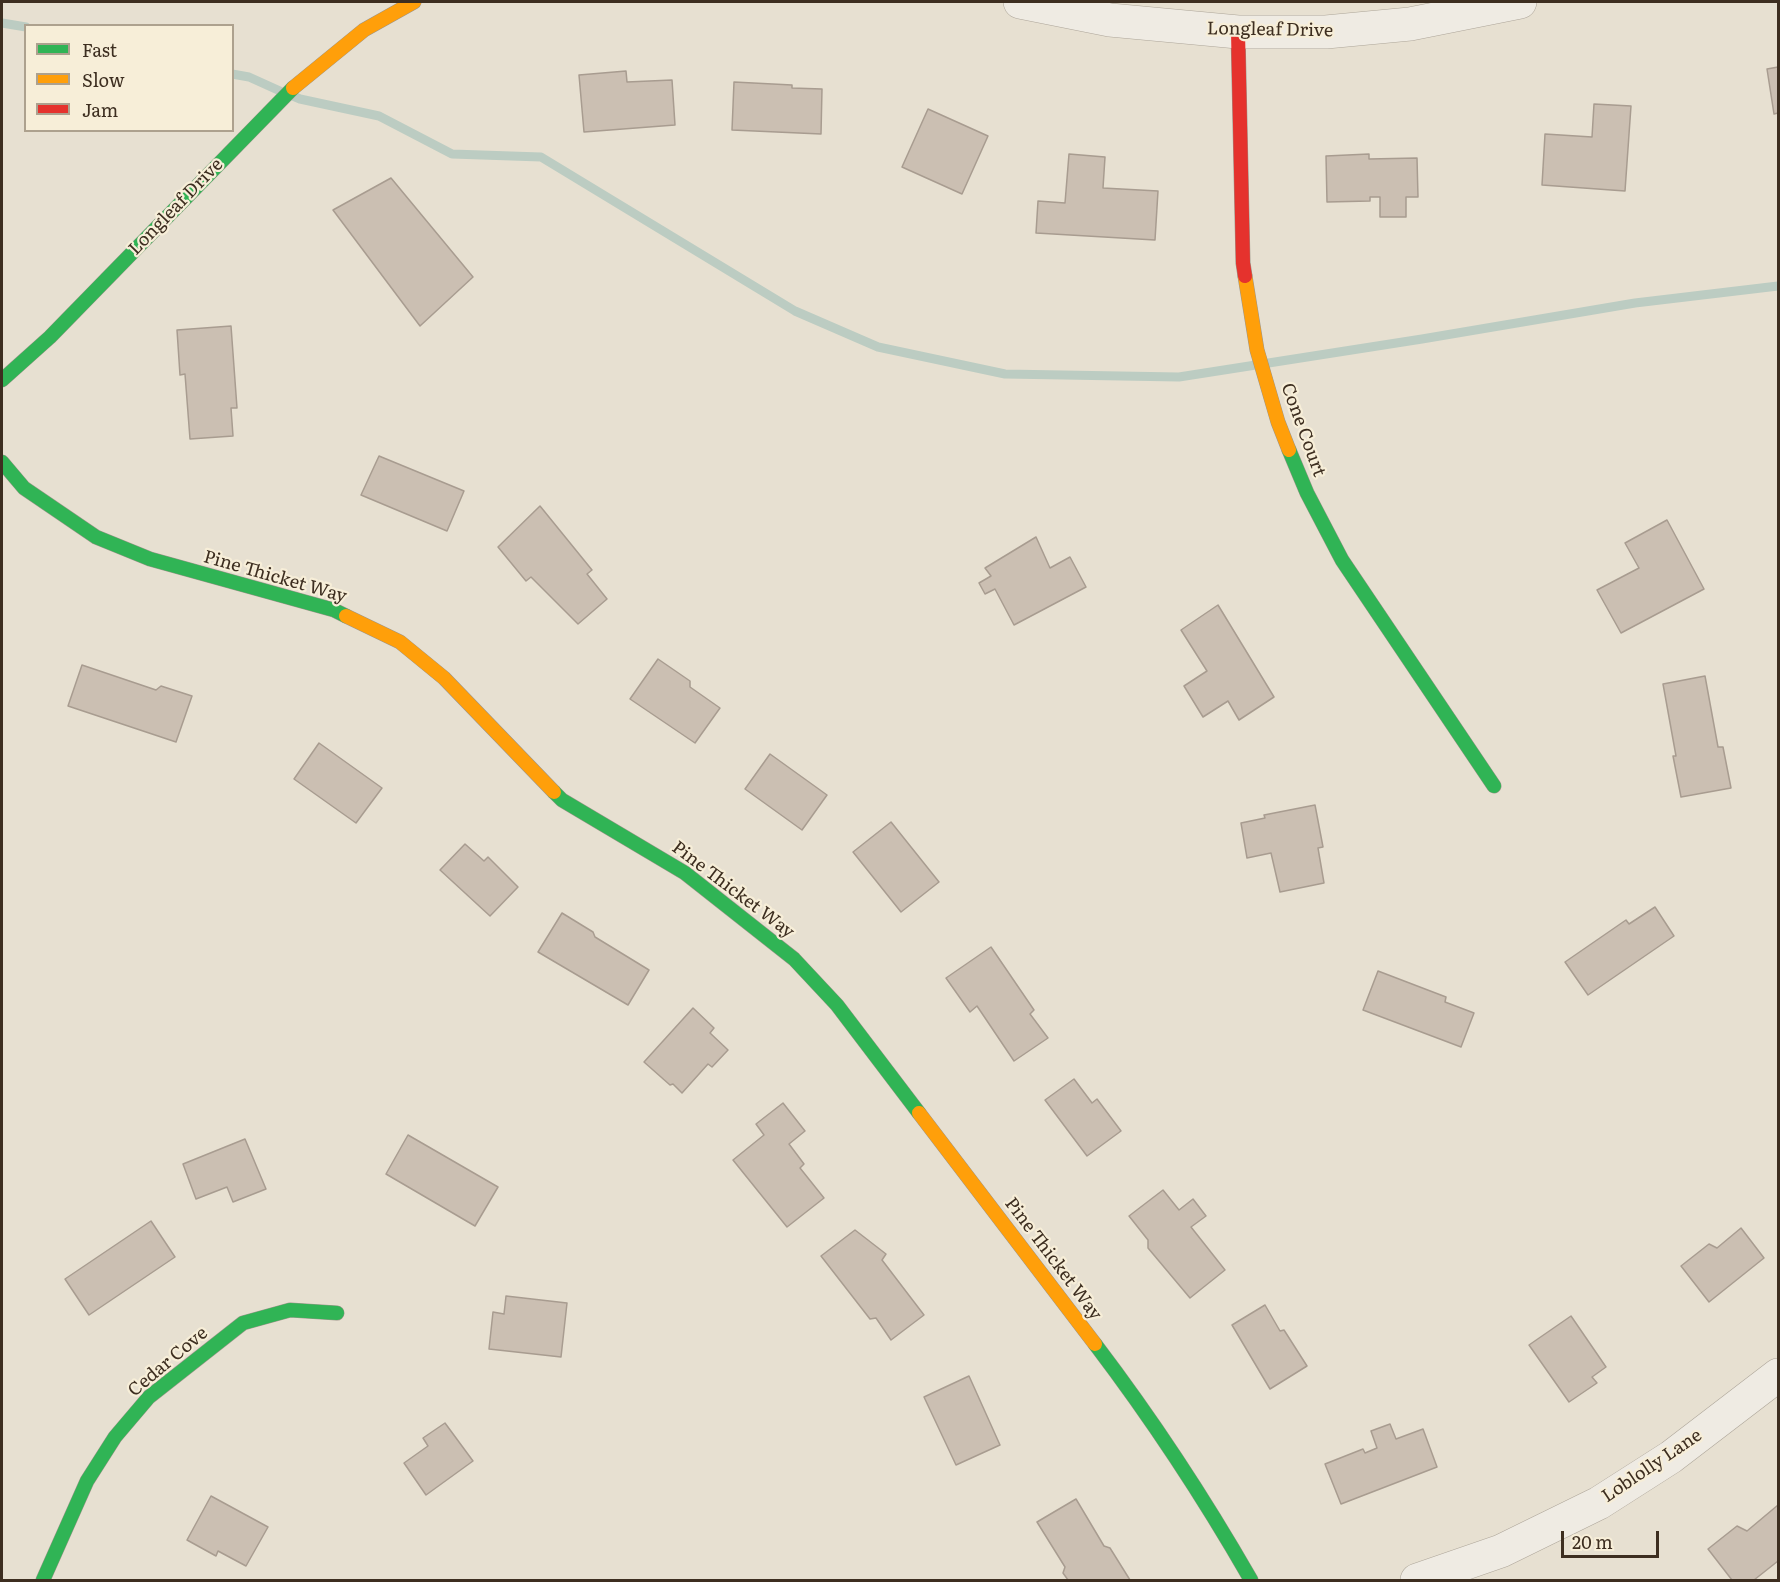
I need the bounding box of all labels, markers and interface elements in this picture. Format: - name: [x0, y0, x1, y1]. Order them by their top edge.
- street label: Longleaf Drive: [1207, 18, 1333, 42]
- legend: [24, 24, 234, 132]
- text: Fast: [82, 36, 117, 63]
- text: Slow: [82, 66, 124, 93]
- text: Jam: [82, 96, 118, 123]
- street label: Longleaf Drive: [124, 154, 228, 260]
- street label: Cone Court: [1276, 380, 1330, 480]
- street label: Pine Thicket Way: [201, 546, 349, 608]
- street label: Pine Thicket Way: [667, 837, 799, 943]
- street label: Pine Thicket Way: [1000, 1193, 1106, 1325]
- street label: Cedar Cove: [124, 1323, 212, 1401]
- street label: Loblolly Lane: [1598, 1425, 1706, 1507]
- scale bar: [1564, 1519, 1662, 1557]
- text: 20 m: [1572, 1528, 1613, 1555]

